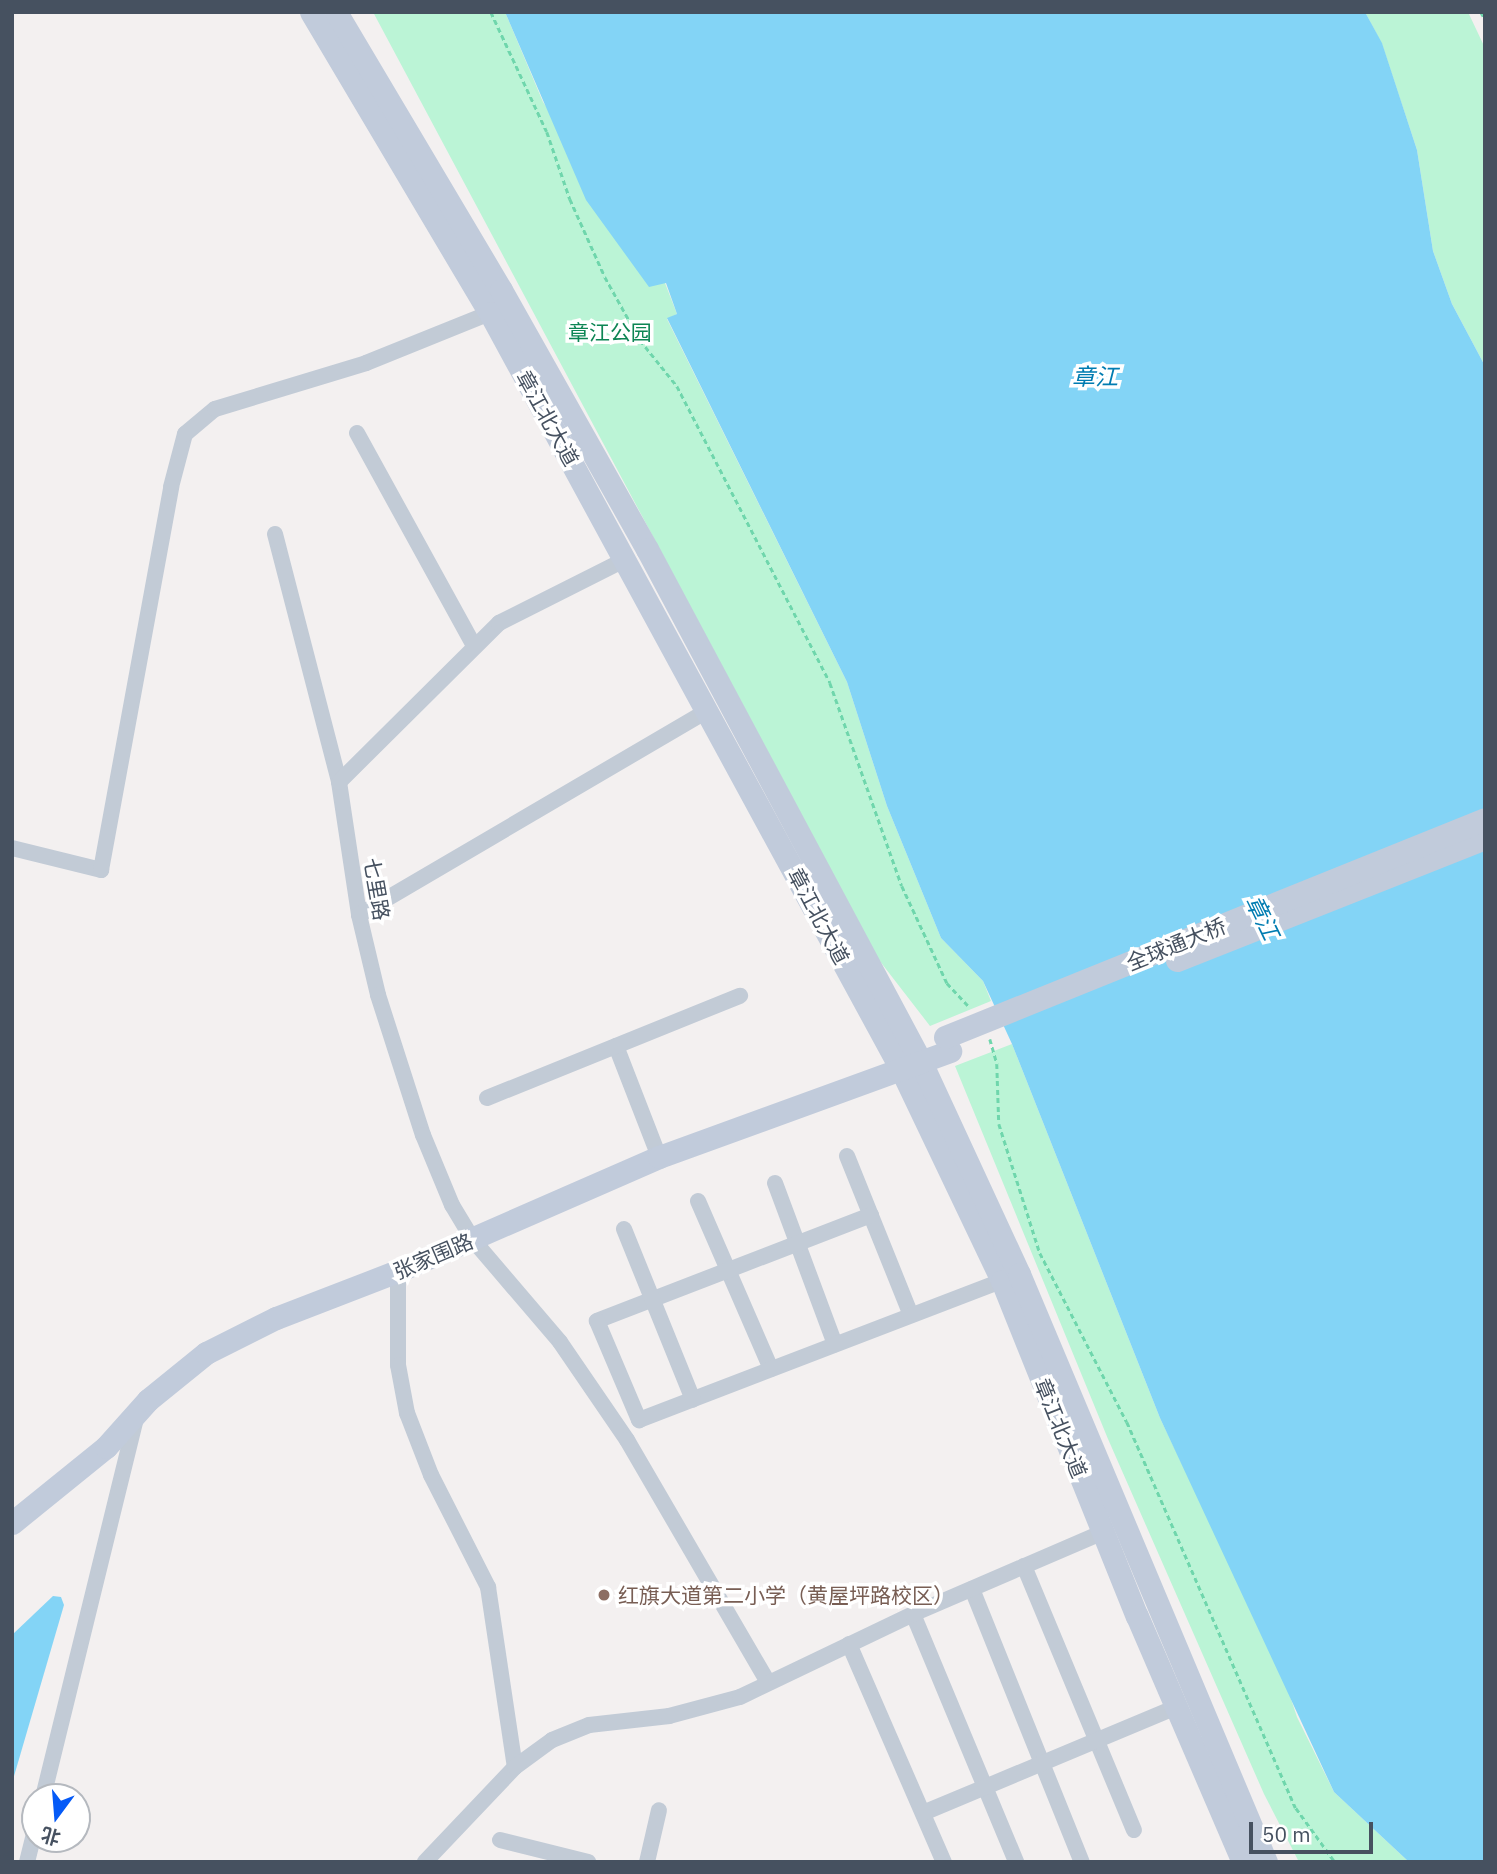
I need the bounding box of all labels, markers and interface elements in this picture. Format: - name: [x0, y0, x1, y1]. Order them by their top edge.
- park label: 章江公园: [568, 319, 652, 345]
- water label: 章江: [1072, 362, 1118, 390]
- street label: 章江北大道: [512, 366, 584, 470]
- street label: 七里路: [359, 856, 395, 922]
- street label: 章江北大道: [783, 864, 855, 968]
- water label: 章江: [1241, 890, 1285, 944]
- street label: 全球通大桥: [1123, 913, 1229, 975]
- street label: 张家围路: [389, 1228, 477, 1284]
- street label: 章江北大道: [1030, 1375, 1092, 1481]
- place label: 红旗大道第二小学（黄屋坪路校区）: [618, 1582, 954, 1608]
- marker: 红旗大道第二小学（黄屋坪路校区）: [596, 1587, 612, 1603]
- north arrow: [21, 1783, 91, 1853]
- scale bar: [1252, 1808, 1376, 1852]
- text: 50 m: [1262, 1820, 1311, 1848]
- text: 北: [38, 1822, 63, 1850]

